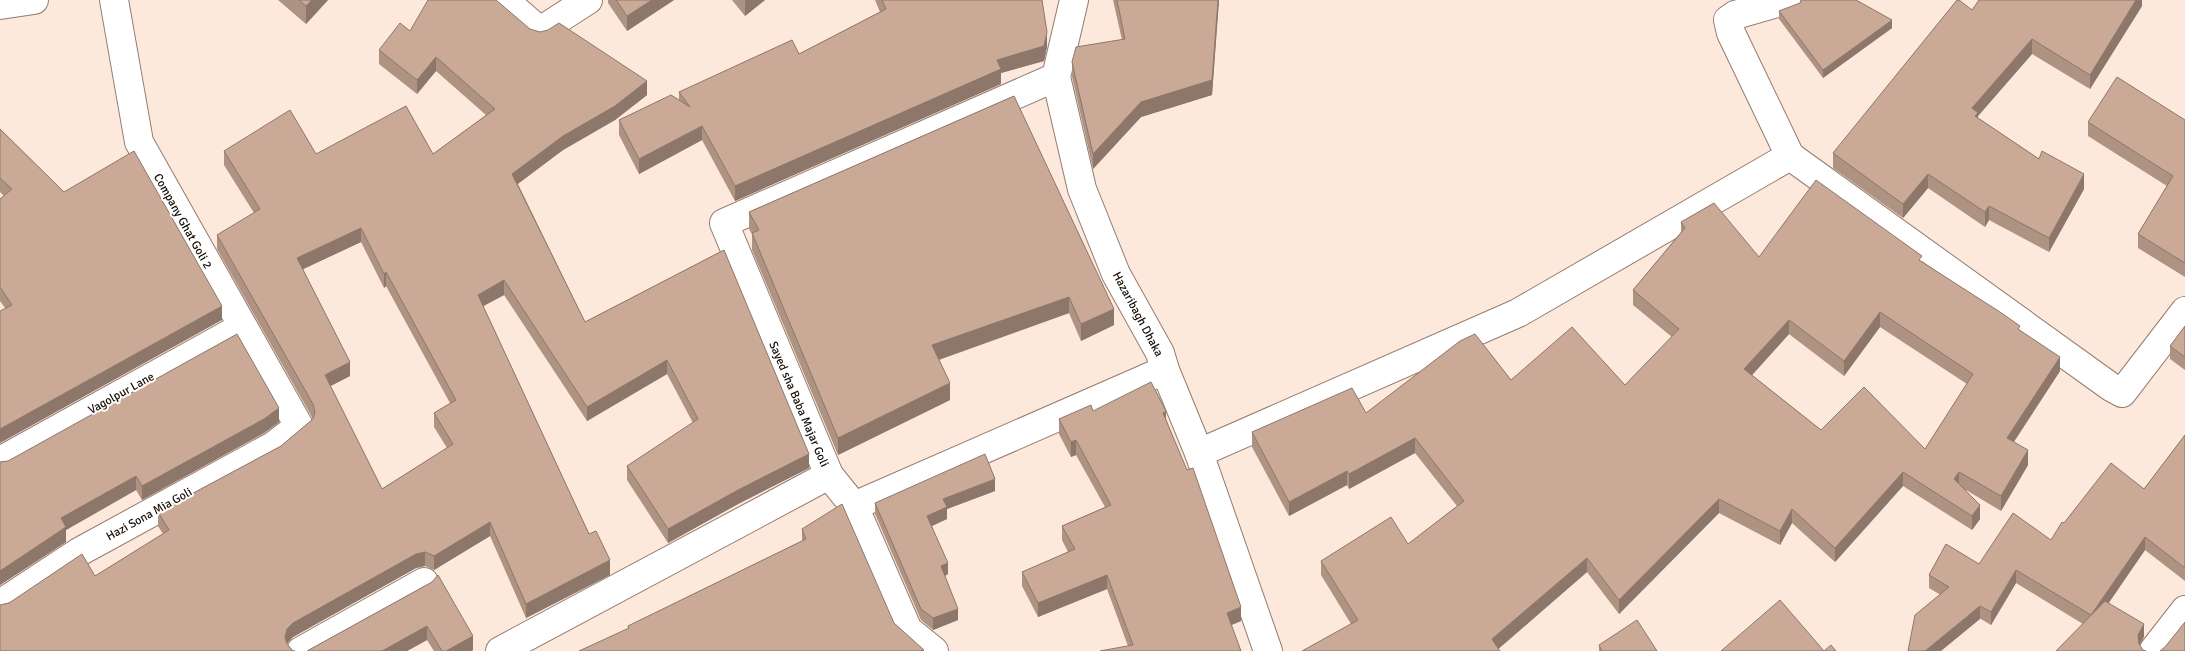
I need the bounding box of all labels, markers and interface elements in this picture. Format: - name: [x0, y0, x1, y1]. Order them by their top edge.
- street label: Company Ghat Goli 2: [150, 171, 215, 272]
- street label: Hazaribagh Dhaka: [1109, 269, 1166, 359]
- street label: Sayed sha Baba Majar Goli: [765, 339, 832, 469]
- street label: Vagolpur Lane: [86, 369, 157, 418]
- street label: Hazi Sona Mia Goli: [104, 485, 195, 544]

